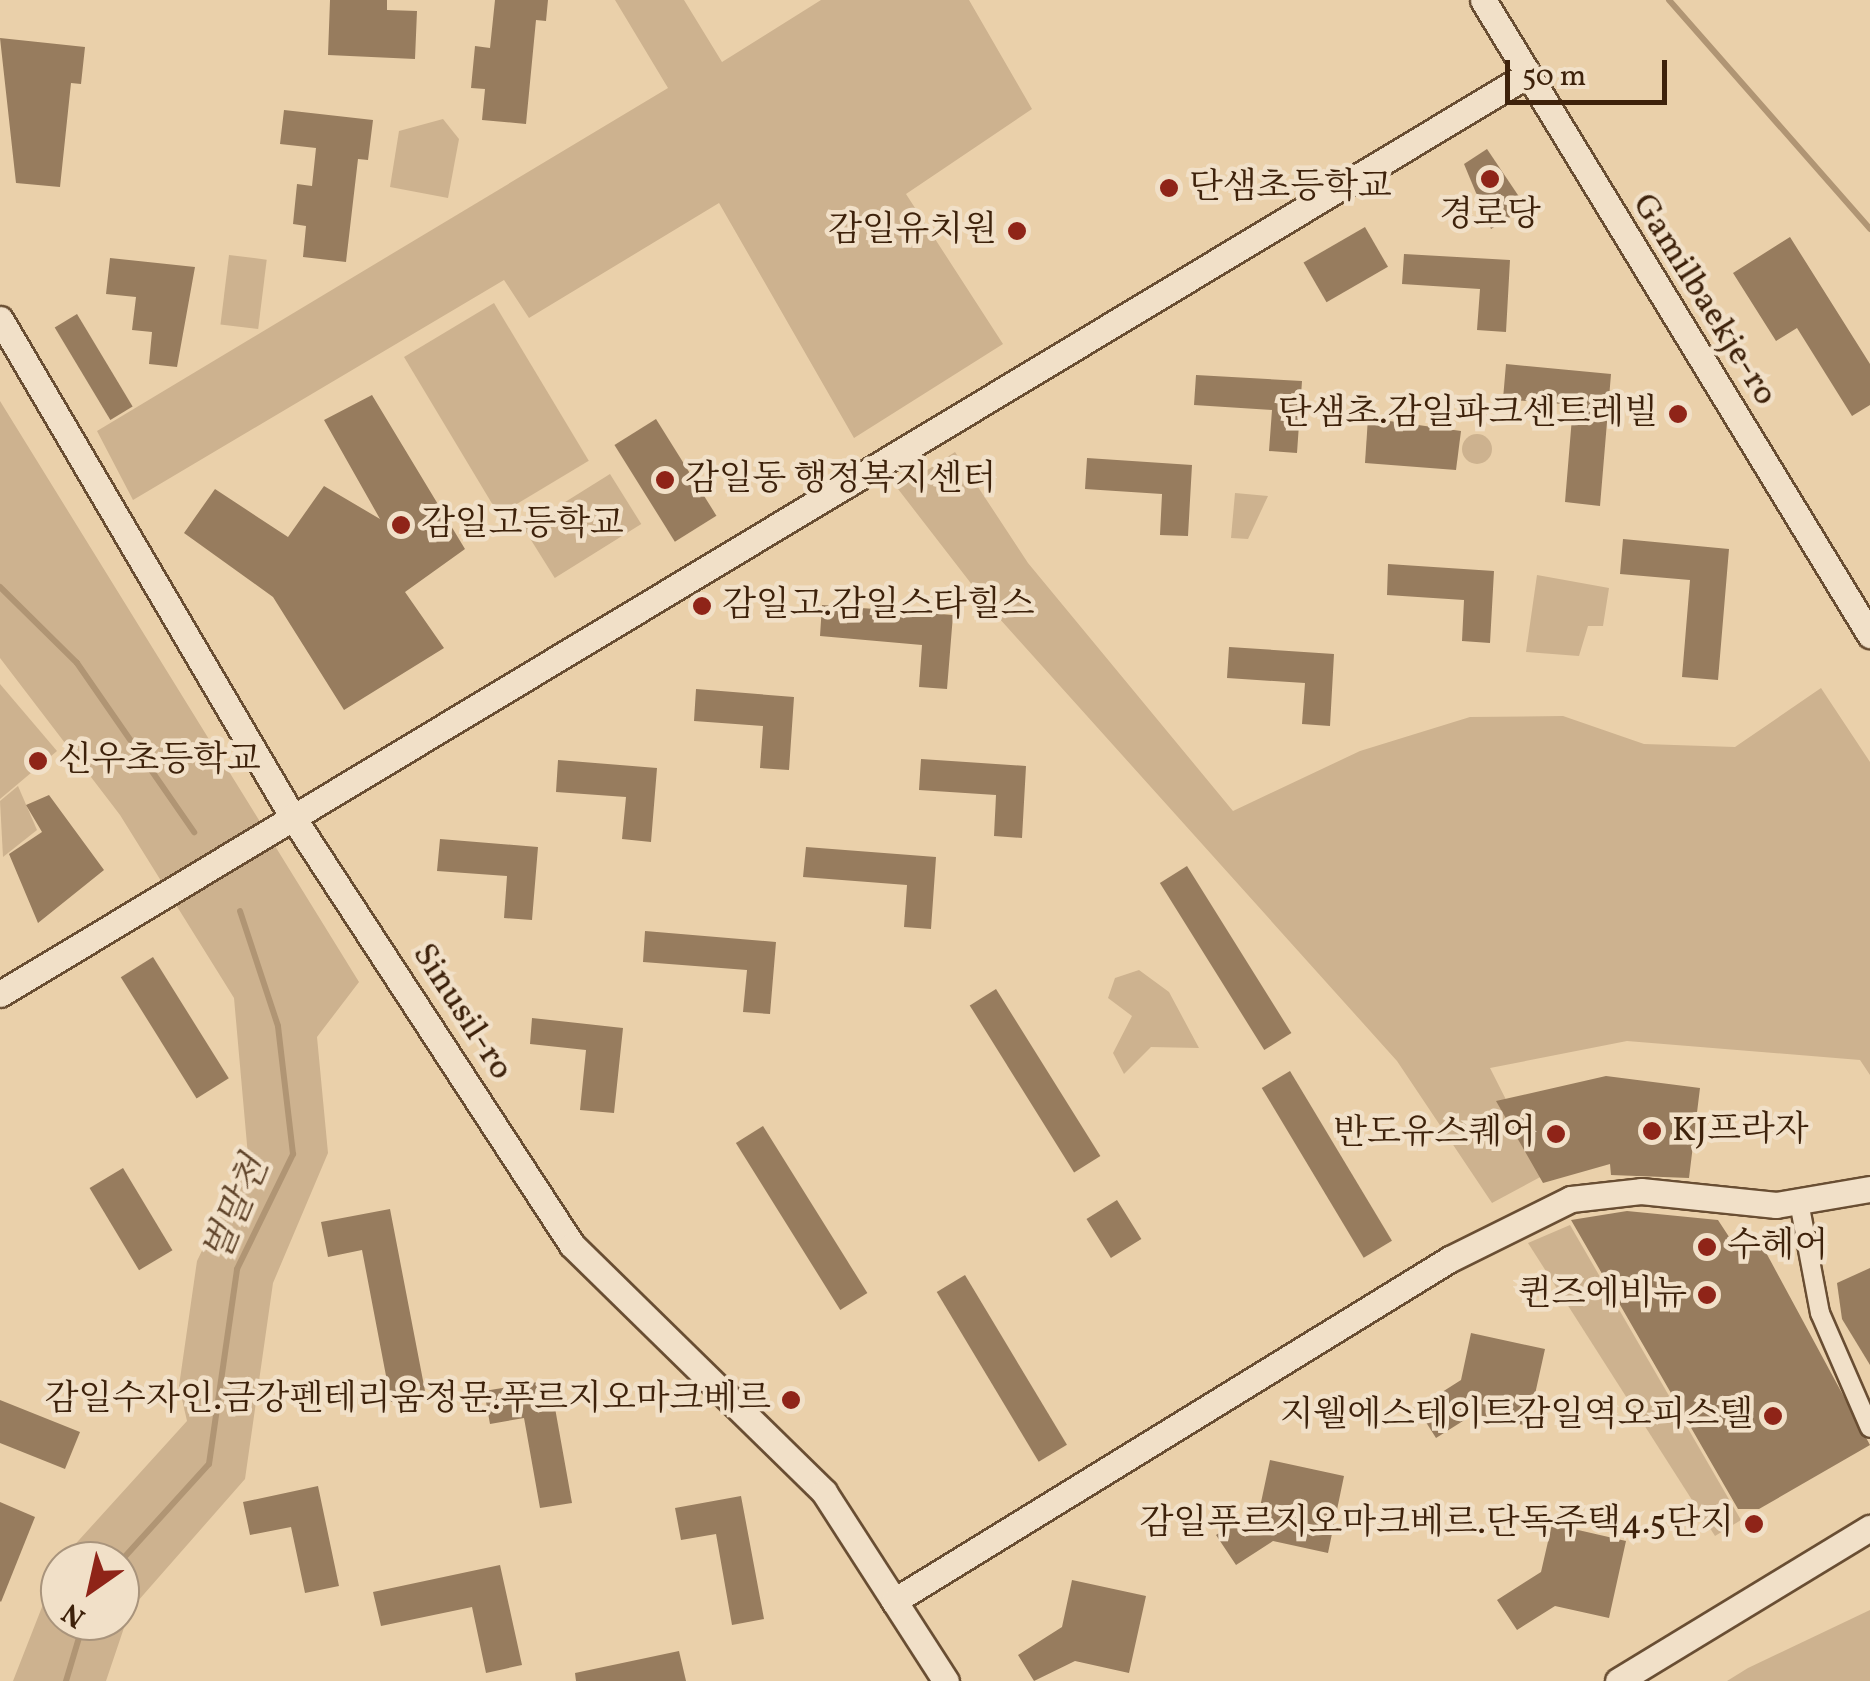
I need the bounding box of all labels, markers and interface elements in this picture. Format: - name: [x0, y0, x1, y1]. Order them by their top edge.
- scale bar: [1510, 40, 1672, 102]
- text: 50 m: [1522, 56, 1586, 98]
- place label: 단샘초등학교: [1189, 167, 1392, 209]
- marker: 경로당: [1479, 168, 1501, 190]
- marker: 단샘초등학교: [1158, 177, 1180, 199]
- street label: Gamilbaekje-ro: [1622, 186, 1786, 414]
- place label: 경로당: [1439, 195, 1541, 237]
- place label: 감일유치원: [828, 210, 997, 252]
- marker: 감일유치원: [1006, 220, 1028, 242]
- place label: 단샘초.감일파크센트레빌: [1278, 393, 1658, 435]
- marker: 단샘초.감일파크센트레빌: [1667, 403, 1689, 425]
- place label: 감일동 행정복지센터: [685, 459, 996, 501]
- marker: 감일동 행정복지센터: [654, 469, 676, 491]
- place label: 감일고등학교: [421, 504, 624, 546]
- marker: 감일고등학교: [390, 514, 412, 536]
- place label: 감일고.감일스타힐스: [722, 585, 1035, 627]
- marker: 감일고.감일스타힐스: [691, 595, 713, 617]
- place label: 신우초등학교: [58, 740, 261, 782]
- marker: 신우초등학교: [27, 750, 49, 772]
- street label: Sinusil-ro: [402, 936, 522, 1088]
- place label: KJ프라자: [1672, 1110, 1809, 1152]
- place label: 반도유스퀘어: [1333, 1113, 1536, 1155]
- marker: KJ프라자: [1641, 1120, 1663, 1142]
- marker: 반도유스퀘어: [1545, 1123, 1567, 1145]
- water label: 벌말천: [195, 1150, 281, 1270]
- place label: 수헤어: [1727, 1226, 1828, 1268]
- marker: 수헤어: [1696, 1236, 1718, 1258]
- place label: 퀸즈에비뉴: [1518, 1274, 1687, 1316]
- marker: 퀸즈에비뉴: [1696, 1284, 1718, 1306]
- place label: 감일수자인.금강펜테리움정문.푸르지오마크베르: [44, 1379, 771, 1421]
- marker: 감일수자인.금강펜테리움정문.푸르지오마크베르: [780, 1389, 802, 1411]
- place label: 지웰에스테이트감일역오피스텔: [1280, 1395, 1753, 1437]
- marker: 지웰에스테이트감일역오피스텔: [1762, 1405, 1784, 1427]
- place label: 감일푸르지오마크베르.단독주택4.5단지: [1139, 1503, 1734, 1545]
- marker: 감일푸르지오마크베르.단독주택4.5단지: [1743, 1513, 1765, 1535]
- north arrow: [40, 1541, 140, 1641]
- text: N: [55, 1593, 93, 1636]

